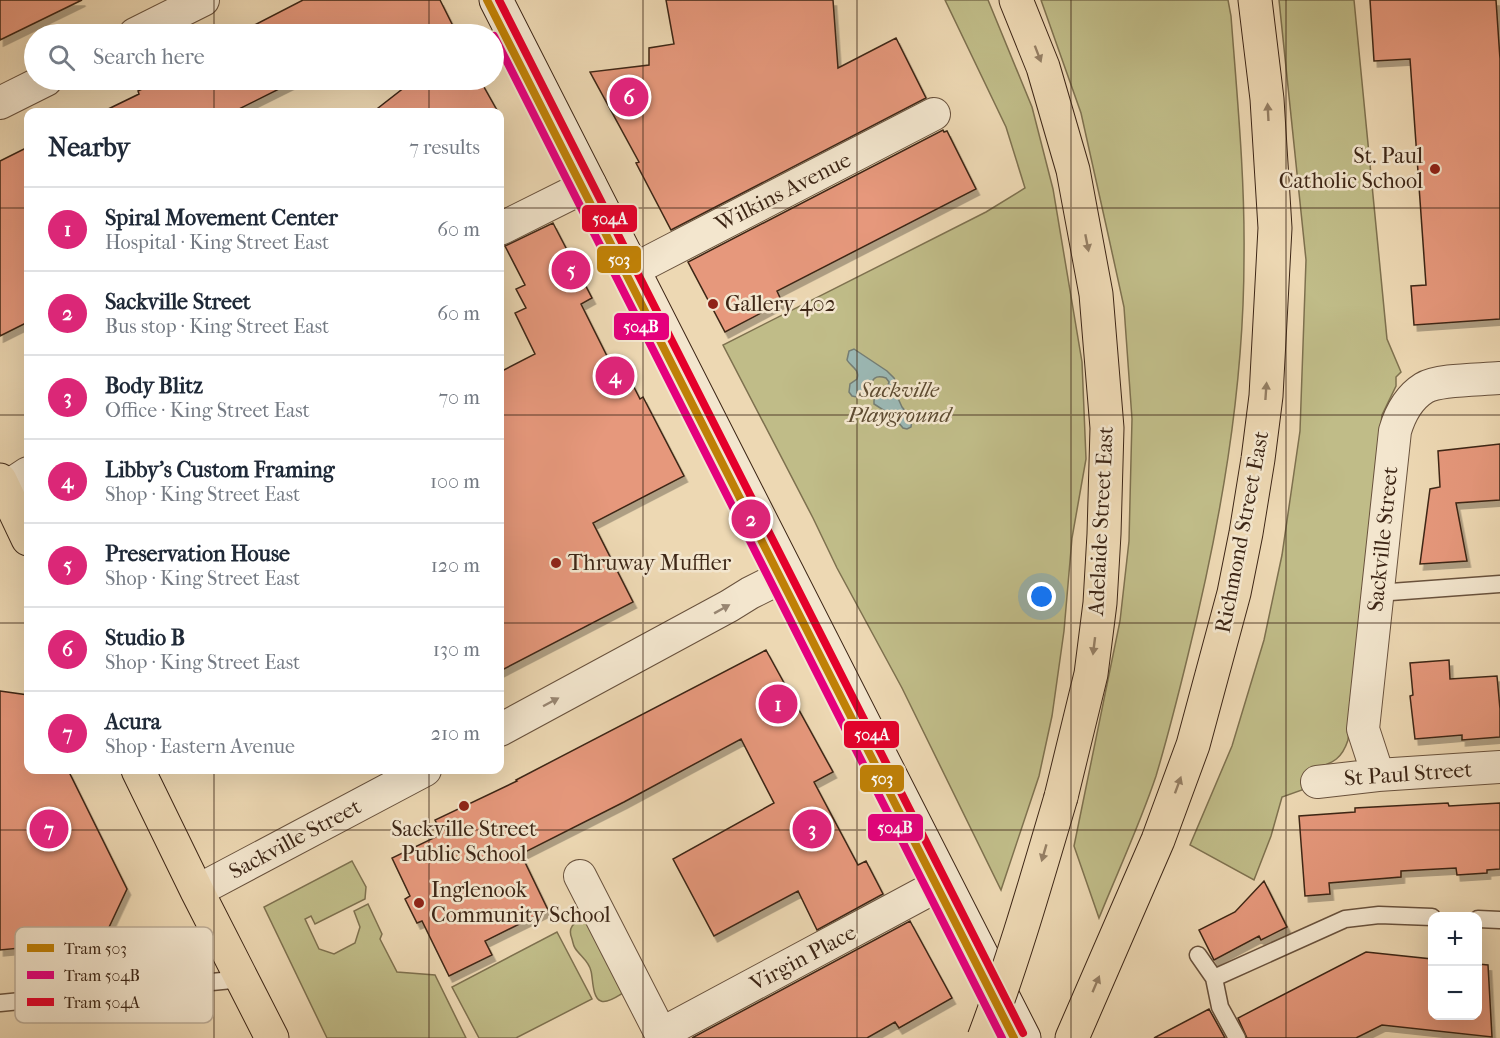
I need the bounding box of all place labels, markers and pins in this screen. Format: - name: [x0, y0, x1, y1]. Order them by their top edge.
- pin: 6: [610, 74, 648, 120]
- place label: St. Paul Catholic School: [1279, 143, 1423, 194]
- marker: St. Paul Catholic School: [1428, 162, 1442, 176]
- pin: 5: [552, 248, 590, 292]
- place label: Gallery 402: [725, 291, 836, 317]
- marker: Gallery 402: [706, 297, 720, 311]
- pin: 4: [596, 354, 634, 398]
- pin: 2: [732, 496, 771, 542]
- place label: Thruway Muffler: [568, 550, 732, 576]
- marker: Thruway Muffler: [549, 556, 563, 570]
- pin: 1: [758, 682, 798, 726]
- marker: Sackville Street Public School: [457, 799, 471, 813]
- pin: 7: [29, 806, 68, 852]
- pin: 3: [792, 806, 832, 852]
- place label: Sackville Street Public School: [391, 816, 537, 867]
- place label: Inglenook Community School: [431, 877, 611, 928]
- marker: Inglenook Community School: [412, 896, 426, 910]

